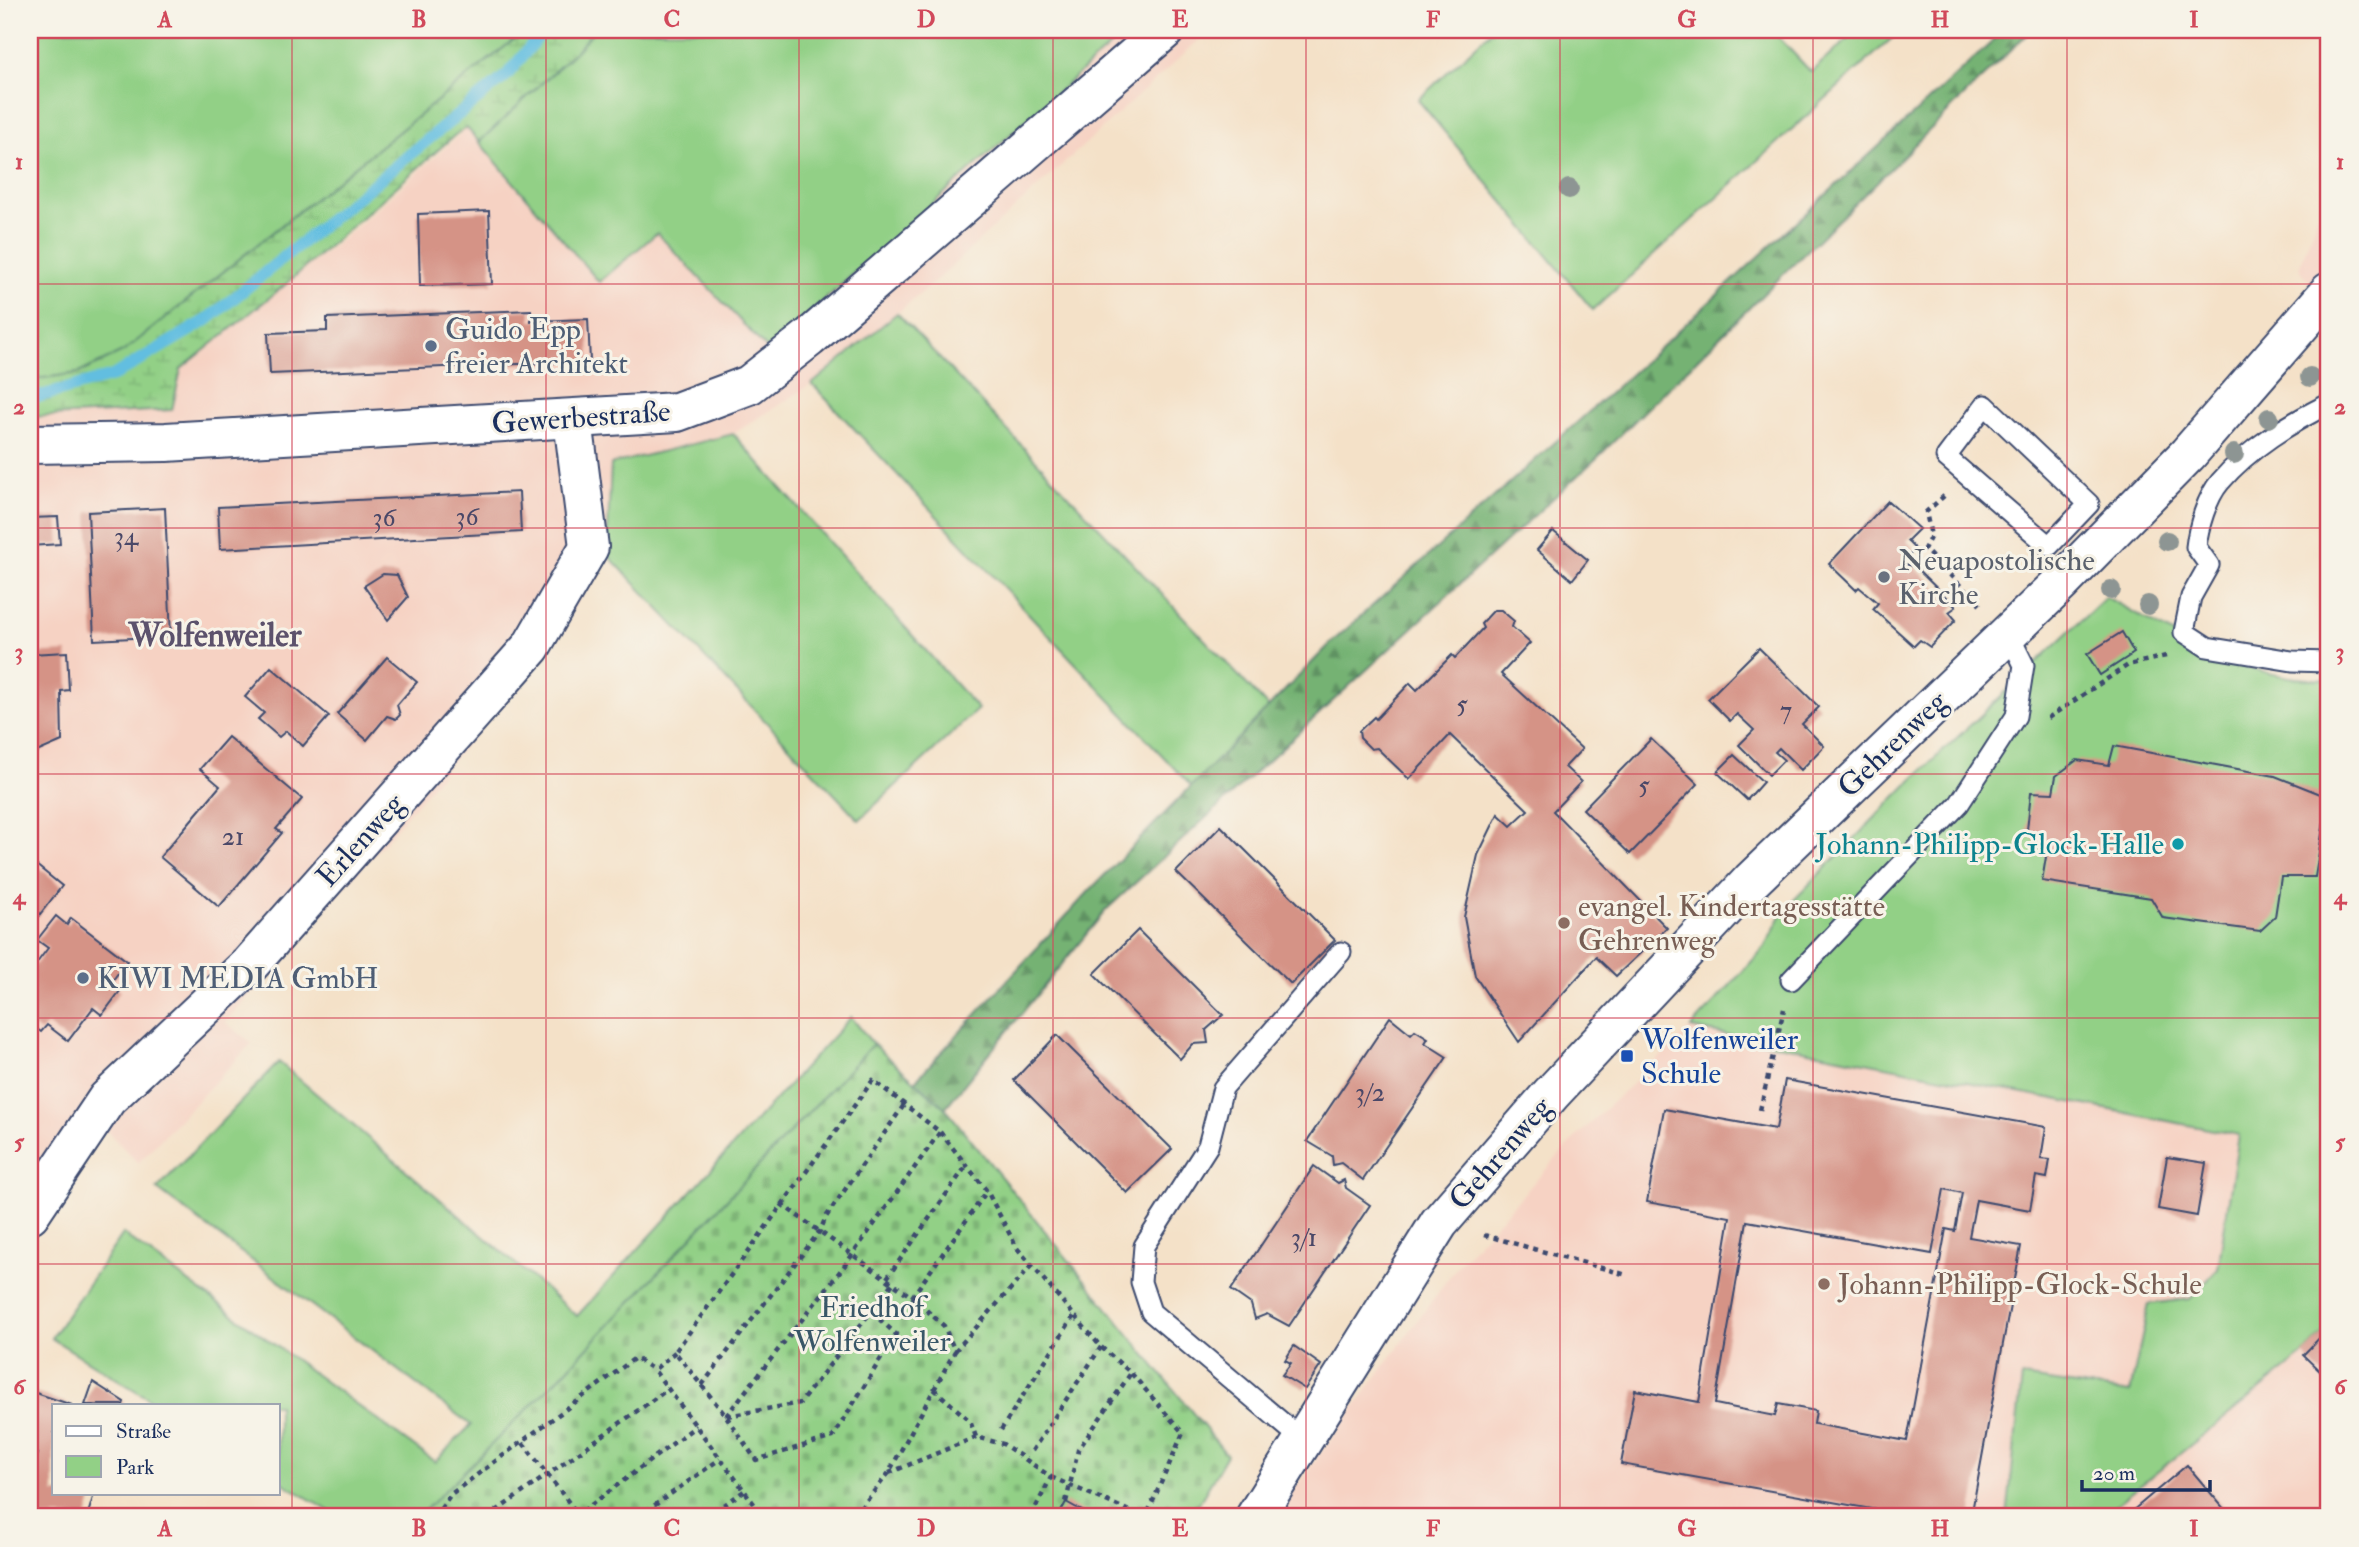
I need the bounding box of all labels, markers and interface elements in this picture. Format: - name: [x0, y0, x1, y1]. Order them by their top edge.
- text: A: [157, 5, 173, 34]
- text: B: [411, 5, 427, 34]
- text: C: [664, 5, 680, 34]
- text: D: [917, 5, 935, 34]
- text: E: [1172, 5, 1189, 34]
- text: F: [1426, 5, 1441, 34]
- text: G: [1677, 5, 1697, 34]
- text: H: [1931, 5, 1950, 34]
- text: I: [2189, 5, 2199, 34]
- text: 1: [15, 147, 23, 176]
- text: 1: [2336, 147, 2344, 176]
- place label: Guido Epp freier Architekt: [445, 311, 628, 382]
- marker: Guido Epp freier Architekt: [423, 338, 439, 354]
- text: 2: [13, 392, 25, 421]
- text: 2: [2334, 392, 2346, 421]
- street label: Gewerbestraße: [490, 393, 672, 442]
- house number: 36: [455, 501, 480, 533]
- house number: 36: [372, 502, 397, 534]
- house number: 34: [114, 521, 139, 553]
- place label: Neuapostolische Kirche: [1898, 542, 2095, 613]
- marker: Neuapostolische Kirche: [1876, 569, 1892, 585]
- district label: Wolfenweiler: [128, 615, 302, 656]
- text: 3: [15, 637, 23, 666]
- text: 3: [2336, 637, 2344, 666]
- street label: Gehrenweg: [1830, 682, 1956, 806]
- house number: 5: [1456, 689, 1468, 721]
- house number: 7: [1780, 695, 1792, 727]
- house number: 5: [1638, 770, 1650, 802]
- street label: Erlenweg: [309, 785, 413, 895]
- house number: 21: [222, 821, 244, 853]
- place label: Johann-Philipp-Glock-Halle: [1815, 826, 2164, 863]
- marker: Johann-Philipp-Glock-Halle: [2170, 836, 2186, 852]
- text: 4: [12, 882, 27, 911]
- text: 4: [2333, 882, 2348, 911]
- place label: evangel. Kindertagesstätte Gehrenweg: [1578, 888, 1885, 959]
- marker: evangel. Kindertagesstätte Gehrenweg: [1556, 915, 1572, 931]
- place label: KIWI MEDIA GmbH: [97, 960, 378, 997]
- marker: KIWI MEDIA GmbH: [75, 970, 91, 986]
- place label: Wolfenweiler Schule: [1640, 1021, 1798, 1092]
- marker: Wolfenweiler Schule: [1619, 1048, 1635, 1064]
- house number: 3/2: [1355, 1077, 1385, 1109]
- street label: Gehrenweg: [1441, 1088, 1560, 1217]
- text: 5: [14, 1127, 25, 1156]
- text: 5: [2335, 1127, 2346, 1156]
- house number: 3/1: [1291, 1222, 1317, 1254]
- place label: Johann-Philipp-Glock-Schule: [1837, 1266, 2202, 1303]
- marker: Johann-Philipp-Glock-Schule: [1816, 1276, 1832, 1292]
- park label: Friedhof Wolfenweiler: [792, 1289, 951, 1360]
- text: 6: [13, 1372, 27, 1401]
- text: 6: [2334, 1372, 2348, 1401]
- legend: [52, 1404, 280, 1494]
- text: Straße: [116, 1418, 171, 1445]
- scale bar: [2082, 1449, 2210, 1493]
- text: Park: [116, 1454, 154, 1481]
- text: 20 m: [2093, 1460, 2135, 1487]
- text: A: [157, 1514, 173, 1543]
- text: B: [411, 1514, 427, 1543]
- text: C: [664, 1514, 680, 1543]
- text: D: [917, 1514, 935, 1543]
- text: E: [1172, 1514, 1189, 1543]
- text: F: [1426, 1514, 1441, 1543]
- text: G: [1677, 1514, 1697, 1543]
- text: H: [1931, 1514, 1950, 1543]
- text: I: [2189, 1514, 2199, 1543]

